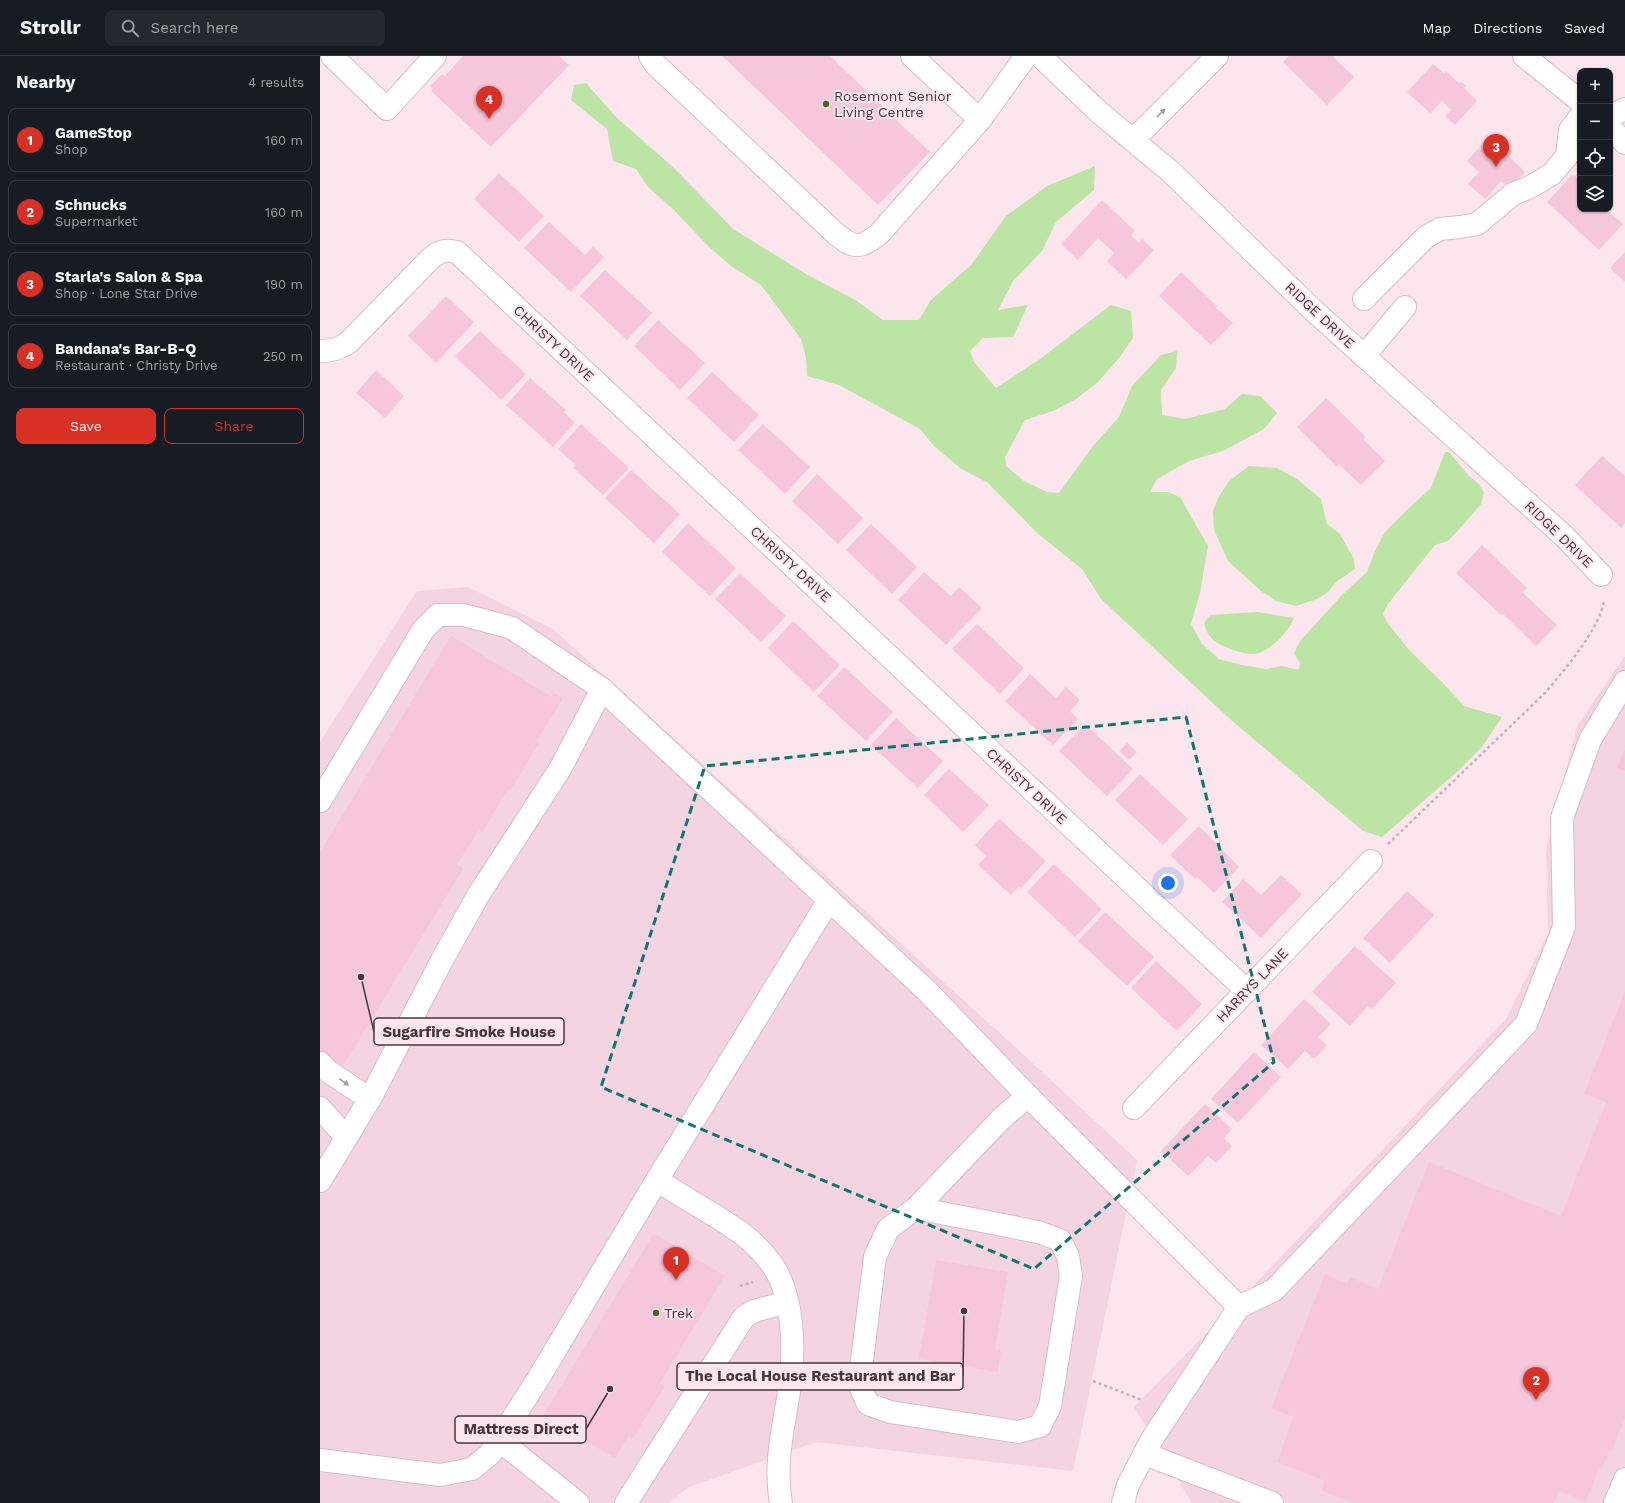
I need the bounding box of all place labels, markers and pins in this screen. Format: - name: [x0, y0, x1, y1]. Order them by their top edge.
- pin: 4: [476, 86, 502, 119]
- place label: Rosemont Senior Living Centre: [834, 88, 952, 120]
- marker: Rosemont Senior Living Centre: [821, 99, 831, 109]
- pin: 3: [1483, 134, 1509, 167]
- callout: Sugarfire Smoke House: [374, 1018, 564, 1045]
- pin: 1: [663, 1247, 689, 1280]
- place label: Trek: [664, 1305, 693, 1321]
- marker: Trek: [651, 1308, 661, 1318]
- callout: The Local House Restaurant and Bar: [677, 1363, 963, 1390]
- pin: 2: [1523, 1367, 1549, 1400]
- callout: Mattress Direct: [455, 1416, 586, 1443]

